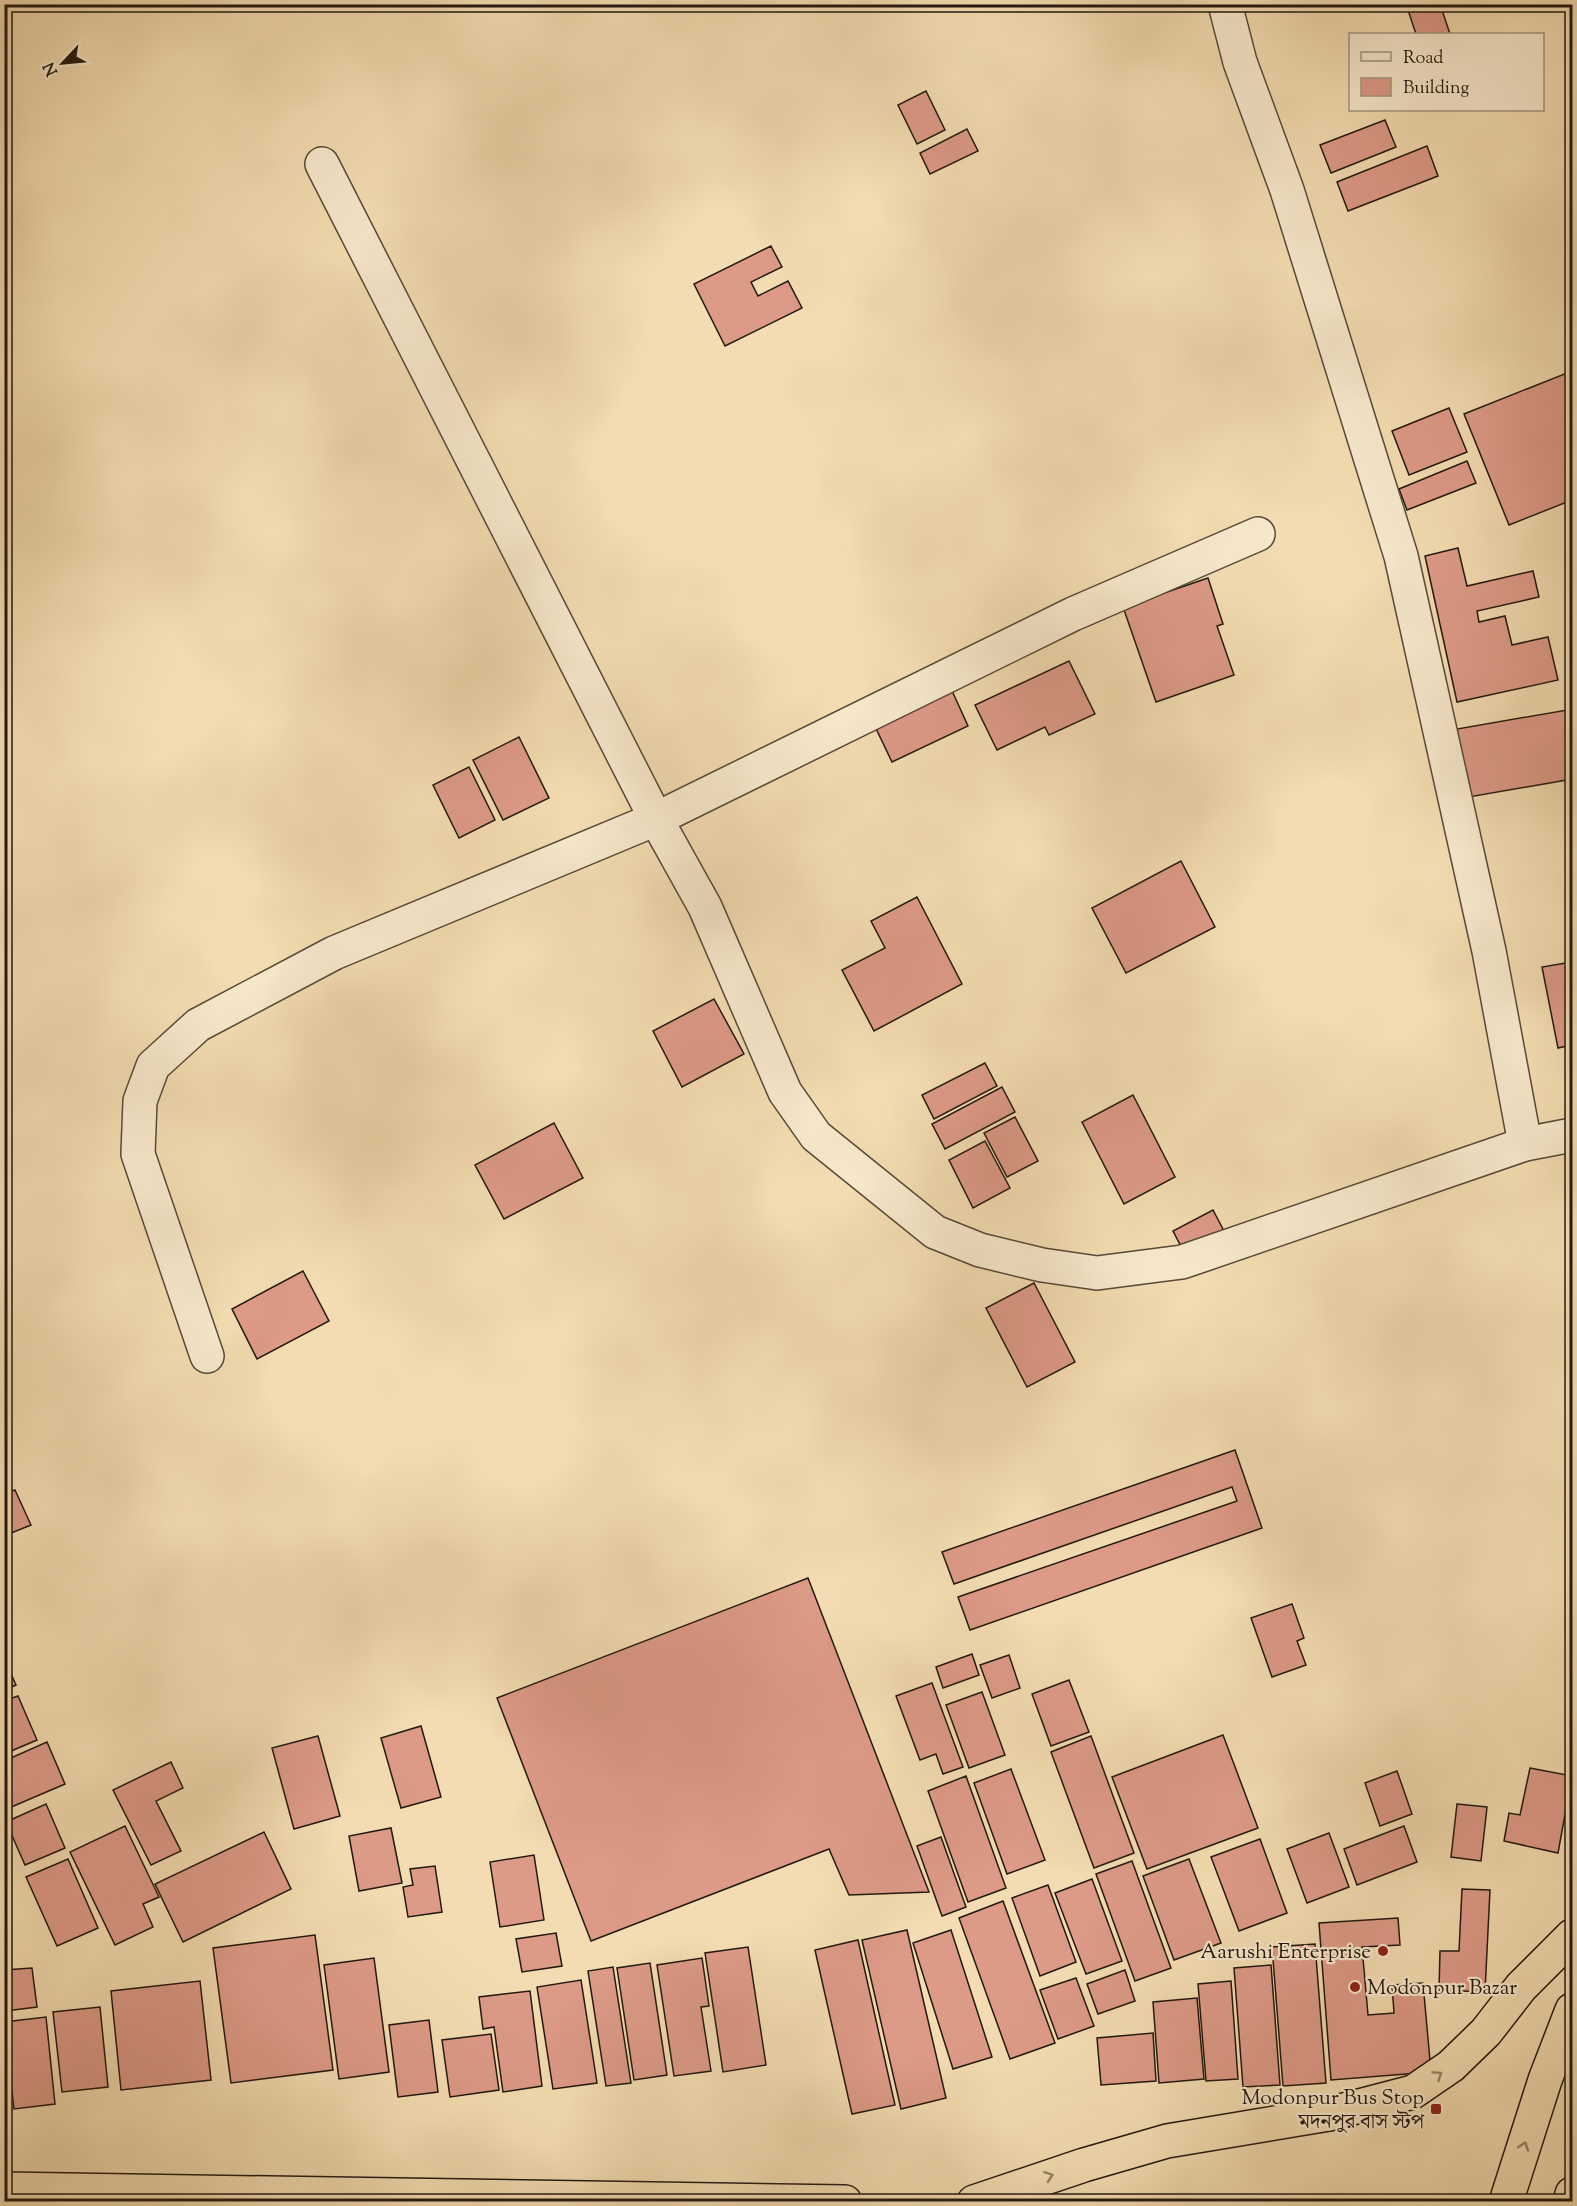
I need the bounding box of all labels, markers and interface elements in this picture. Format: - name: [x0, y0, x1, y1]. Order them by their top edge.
- north arrow: [33, 33, 93, 93]
- legend: [1349, 33, 1544, 111]
- text: Road: [1403, 46, 1443, 72]
- text: N: [39, 57, 65, 79]
- text: Building: [1403, 76, 1469, 102]
- place label: Aarushi Enterprise: [1200, 1938, 1371, 1968]
- marker: Aarushi Enterprise: [1376, 1944, 1390, 1958]
- place label: Modonpur Bazar: [1367, 1974, 1517, 2004]
- marker: Modonpur Bazar: [1348, 1980, 1362, 1994]
- one-way arrow: [1432, 2071, 1443, 2082]
- place label: Modonpur Bus Stop মদনপুর বাস স্টপ: [1241, 2084, 1425, 2138]
- marker: Modonpur Bus Stop মদনপুর বাস স্টপ: [1429, 2102, 1443, 2116]
- one-way arrow: [1517, 2141, 1529, 2152]
- one-way arrow: [1043, 2171, 1054, 2184]

